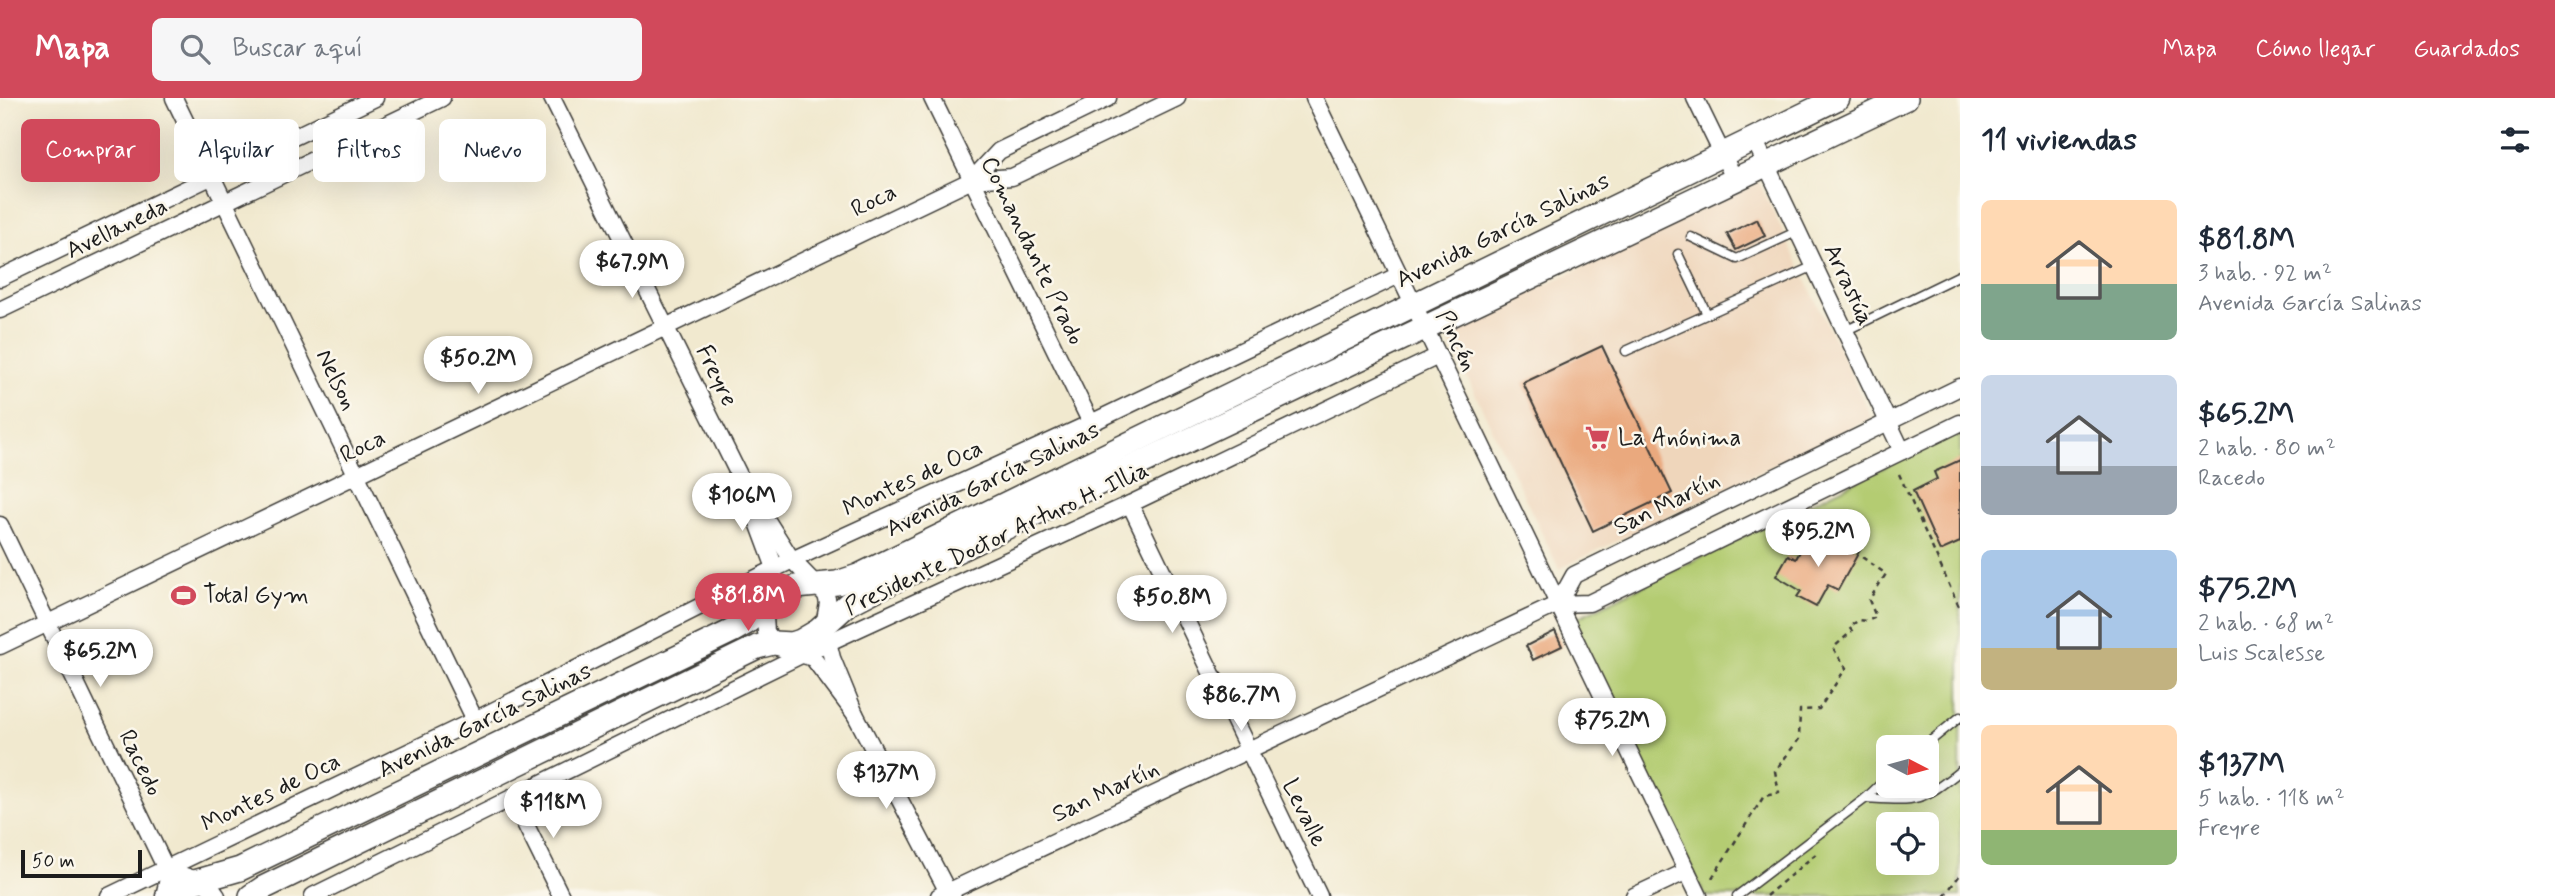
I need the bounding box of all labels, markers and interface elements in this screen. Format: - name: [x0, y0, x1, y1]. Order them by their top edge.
- search box: [152, 18, 642, 81]
- text: Mapa: [35, 27, 110, 71]
- icon: search: [176, 30, 214, 68]
- text: Buscar aquí: [232, 32, 363, 66]
- text: Mapa: [2162, 34, 2217, 65]
- text: Cómo llegar: [2255, 34, 2375, 65]
- text: Guardados: [2413, 34, 2520, 65]
- chip: Comprar: [21, 119, 160, 182]
- chip: Alquilar: [174, 119, 299, 182]
- chip: Filtros: [313, 119, 425, 182]
- chip: Nuevo: [439, 119, 546, 182]
- text: 11 viviendas: [1981, 121, 2137, 160]
- icon: filters: [2496, 121, 2534, 159]
- street label: Comandante Prado: [973, 152, 1091, 350]
- street label: Avenida García Salinas: [1391, 166, 1615, 296]
- street label: Roca: [846, 177, 902, 225]
- street label: Avellaneda: [61, 191, 173, 267]
- text: $81.8M: [2198, 220, 2295, 259]
- icon: home: [2037, 228, 2121, 312]
- street label: Arrastúa: [1816, 239, 1880, 331]
- pin: $67.9M: [575, 240, 689, 300]
- text: $67.9M: [595, 248, 669, 278]
- text: 3 hab. · 92 m²: [2198, 259, 2332, 289]
- text: Avenida García Salinas: [2198, 289, 2422, 319]
- street label: Pincén: [1428, 305, 1484, 377]
- pin: $50.2M: [421, 336, 535, 396]
- street label: Freyre: [688, 340, 744, 412]
- street label: Nelson: [308, 344, 364, 416]
- text: $50.2M: [440, 344, 516, 374]
- text: $65.2M: [2198, 395, 2294, 434]
- icon: home: [2037, 403, 2121, 487]
- street label: Avenida García Salinas: [881, 415, 1105, 545]
- street label: Roca: [335, 423, 391, 471]
- place label: La Anónima: [1618, 423, 1741, 454]
- supermarket icon: La Anónima: [1584, 424, 1612, 452]
- street label: Montes de Oca: [838, 433, 988, 525]
- text: 2 hab. · 80 m²: [2198, 434, 2336, 464]
- street label: Presidente Doctor Arturo H. Illia: [840, 455, 1154, 623]
- text: Racedo: [2198, 464, 2265, 494]
- street label: San Martín: [1609, 465, 1725, 543]
- pin: $106M: [693, 474, 791, 533]
- text: $106M: [708, 481, 776, 511]
- pin: $95.2M: [1761, 510, 1875, 569]
- text: $95.2M: [1781, 517, 1855, 547]
- text: $75.2M: [2198, 570, 2297, 609]
- pin: $81.8M: [691, 574, 805, 633]
- pin: $50.8M: [1115, 575, 1229, 635]
- icon: home: [2037, 578, 2121, 662]
- place label: Total Gym: [203, 580, 309, 611]
- sports icon: Total Gym: [169, 581, 197, 609]
- text: $81.8M: [711, 581, 785, 611]
- text: $50.8M: [1133, 583, 1211, 613]
- text: 2 hab. · 68 m²: [2198, 609, 2334, 639]
- pin: $65.2M: [43, 630, 157, 689]
- text: $65.2M: [63, 637, 137, 667]
- text: Luis Scalesse: [2198, 639, 2325, 669]
- street label: Avenida García Salinas: [373, 656, 597, 786]
- pin: $86.7M: [1184, 674, 1298, 733]
- text: $86.7M: [1202, 681, 1280, 711]
- pin: $75.2M: [1555, 698, 1669, 758]
- text: $75.2M: [1574, 706, 1650, 736]
- street label: Racedo: [111, 725, 169, 801]
- north arrow: [1876, 735, 1939, 798]
- map controls: [1876, 735, 1939, 875]
- text: $137M: [2198, 745, 2285, 784]
- street label: Montes de Oca: [196, 746, 346, 840]
- pin: $137M: [837, 752, 935, 811]
- icon: home: [2037, 753, 2121, 837]
- street label: San Martín: [1047, 754, 1165, 830]
- text: $137M: [853, 759, 919, 789]
- street label: Levalle: [1274, 774, 1334, 852]
- pin: $118M: [504, 780, 602, 840]
- text: 5 hab. · 118 m²: [2198, 784, 2345, 814]
- text: $118M: [520, 788, 586, 818]
- button: locate: [1876, 812, 1939, 875]
- text: Freyre: [2198, 814, 2260, 844]
- scale bar: [21, 847, 142, 879]
- text: 50 m: [32, 849, 75, 874]

